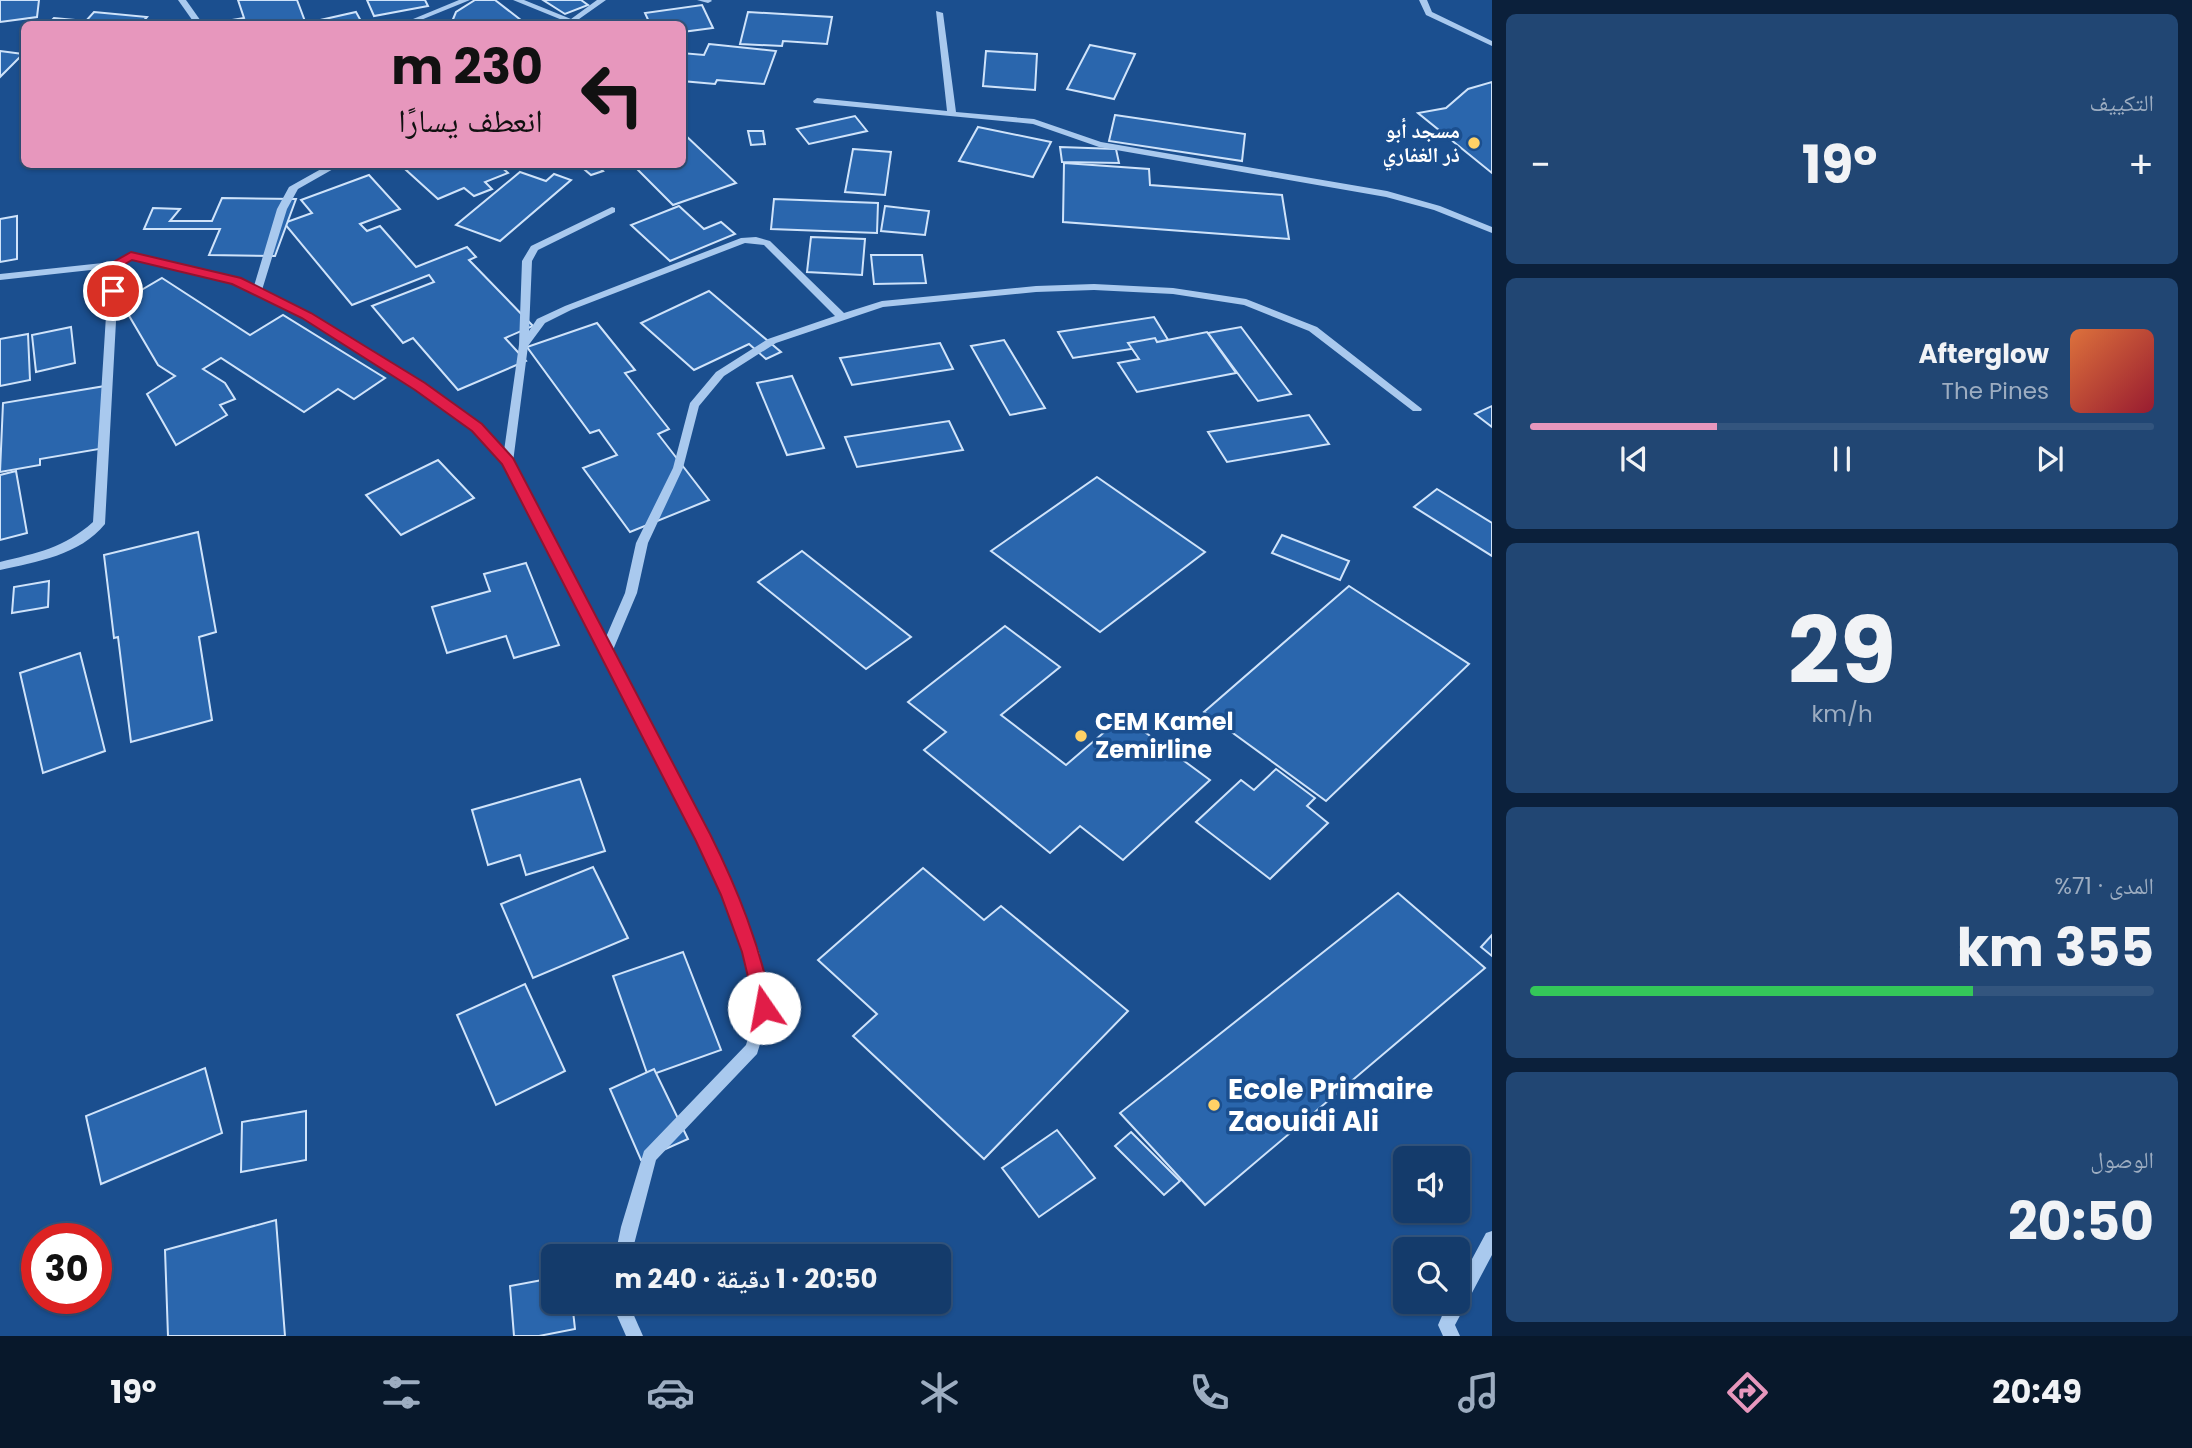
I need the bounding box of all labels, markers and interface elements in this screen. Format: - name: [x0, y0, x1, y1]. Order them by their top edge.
- text: 230 m: [391, 33, 543, 101]
- icon: left: [567, 49, 658, 140]
- text: التكييف: [2089, 87, 2154, 119]
- text: انعطف يسارًا: [398, 98, 543, 143]
- place label: مسجد أبو ذر الغفاري: [1383, 116, 1460, 171]
- text: 19°: [1802, 128, 1877, 201]
- marker: مسجد أبو ذر الغفاري: [1466, 135, 1482, 151]
- text: −: [1530, 138, 1551, 191]
- text: +: [2128, 138, 2154, 191]
- pin: [83, 261, 143, 321]
- icon: arrive: [94, 272, 132, 310]
- text: Afterglow: [1918, 336, 2049, 372]
- text: The Pines: [1941, 375, 2049, 407]
- icon: previous: [1615, 440, 1653, 478]
- icon: pause: [1823, 440, 1861, 478]
- icon: next: [2031, 440, 2069, 478]
- text: 29: [1788, 587, 1896, 715]
- text: km/h: [1811, 698, 1873, 730]
- place label: CEM Kamel Zemirline: [1095, 705, 1234, 766]
- marker: CEM Kamel Zemirline: [1073, 728, 1089, 744]
- text: المدى · 71%: [2054, 870, 2154, 902]
- text: 355 km: [1957, 911, 2154, 984]
- position arrow: [727, 971, 801, 1045]
- place label: Ecole Primaire Zaouidi Ali: [1228, 1070, 1433, 1141]
- marker: Ecole Primaire Zaouidi Ali: [1206, 1097, 1222, 1113]
- text: الوصول: [2090, 1144, 2154, 1176]
- map controls: [1393, 1146, 1470, 1314]
- button: sound: [1393, 1146, 1470, 1223]
- text: 20:50: [2008, 1185, 2154, 1258]
- speed limit sign: 30: [21, 1223, 112, 1314]
- button: search: [1393, 1237, 1470, 1314]
- text: 20:50 · 1 دقيقة · 240 m: [614, 1261, 878, 1297]
- icon: filters: [377, 1368, 426, 1417]
- icon: car: [646, 1368, 695, 1417]
- icon: climate: [915, 1368, 964, 1417]
- icon: phone: [1185, 1368, 1234, 1417]
- icon: music: [1454, 1368, 1503, 1417]
- icon: directions: [1723, 1368, 1772, 1417]
- text: 19°: [110, 1369, 157, 1414]
- text: 20:49: [1992, 1369, 2082, 1414]

